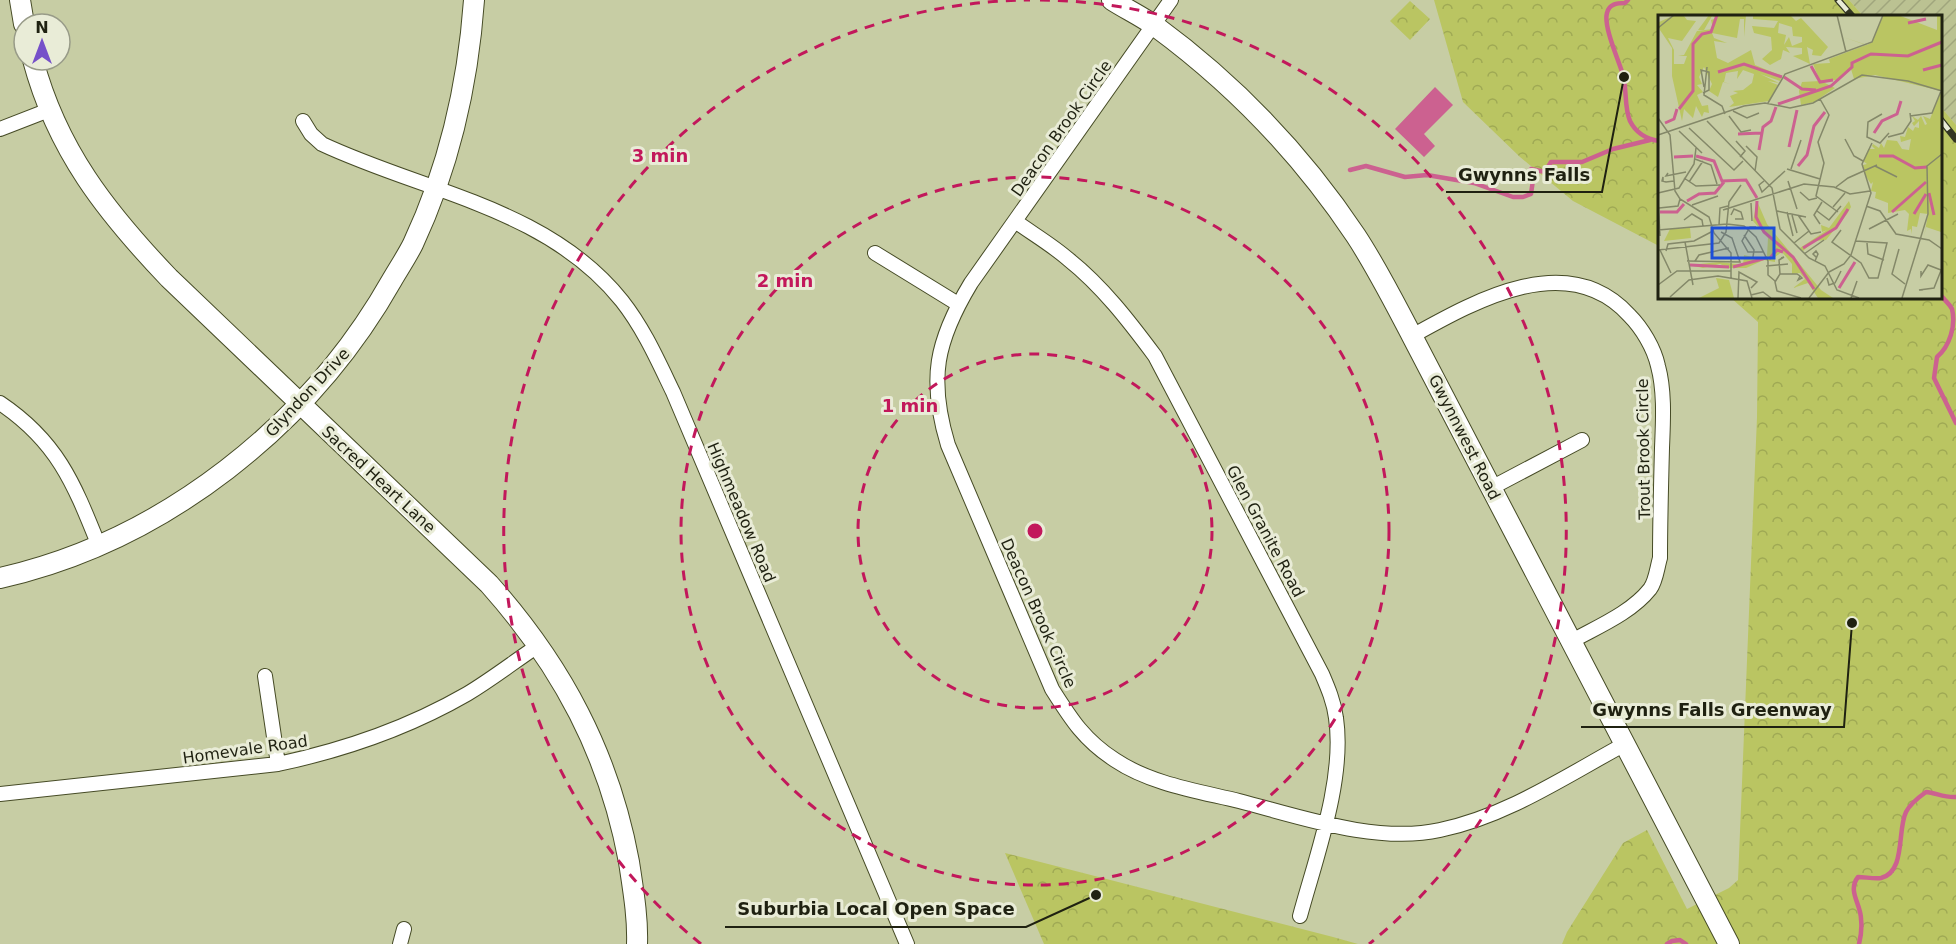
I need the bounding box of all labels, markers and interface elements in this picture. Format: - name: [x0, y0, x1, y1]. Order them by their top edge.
- north arrow: [12, 12, 72, 72]
- inset map: [1658, 15, 1941, 298]
- text: N: [35, 18, 49, 37]
- street label: Deacon Brook Circle: [1007, 57, 1116, 200]
- text: 3 min: [632, 145, 688, 166]
- callout: Gwynns Falls: [1446, 156, 1602, 192]
- text: Gwynns Falls: [1458, 164, 1590, 185]
- text: 2 min: [757, 270, 813, 291]
- street label: Glyndon Drive: [261, 344, 353, 441]
- street label: Gwynnwest Road: [1425, 371, 1504, 503]
- street label: Trout Brook Circle: [1633, 378, 1654, 521]
- text: 1 min: [882, 395, 938, 416]
- street label: Sacred Heart Lane: [318, 422, 439, 537]
- street label: Highmeadow Road: [703, 439, 780, 585]
- street label: Glen Granite Road: [1223, 462, 1308, 600]
- centre of rings: [1025, 521, 1045, 541]
- street label: Deacon Brook Circle: [997, 535, 1080, 691]
- callout: Gwynns Falls Greenway: [1581, 691, 1844, 727]
- text: Gwynns Falls Greenway: [1592, 699, 1832, 720]
- street label: Homevale Road: [181, 731, 309, 768]
- callout: Suburbia Local Open Space: [725, 891, 1026, 927]
- text: Suburbia Local Open Space: [737, 898, 1015, 919]

